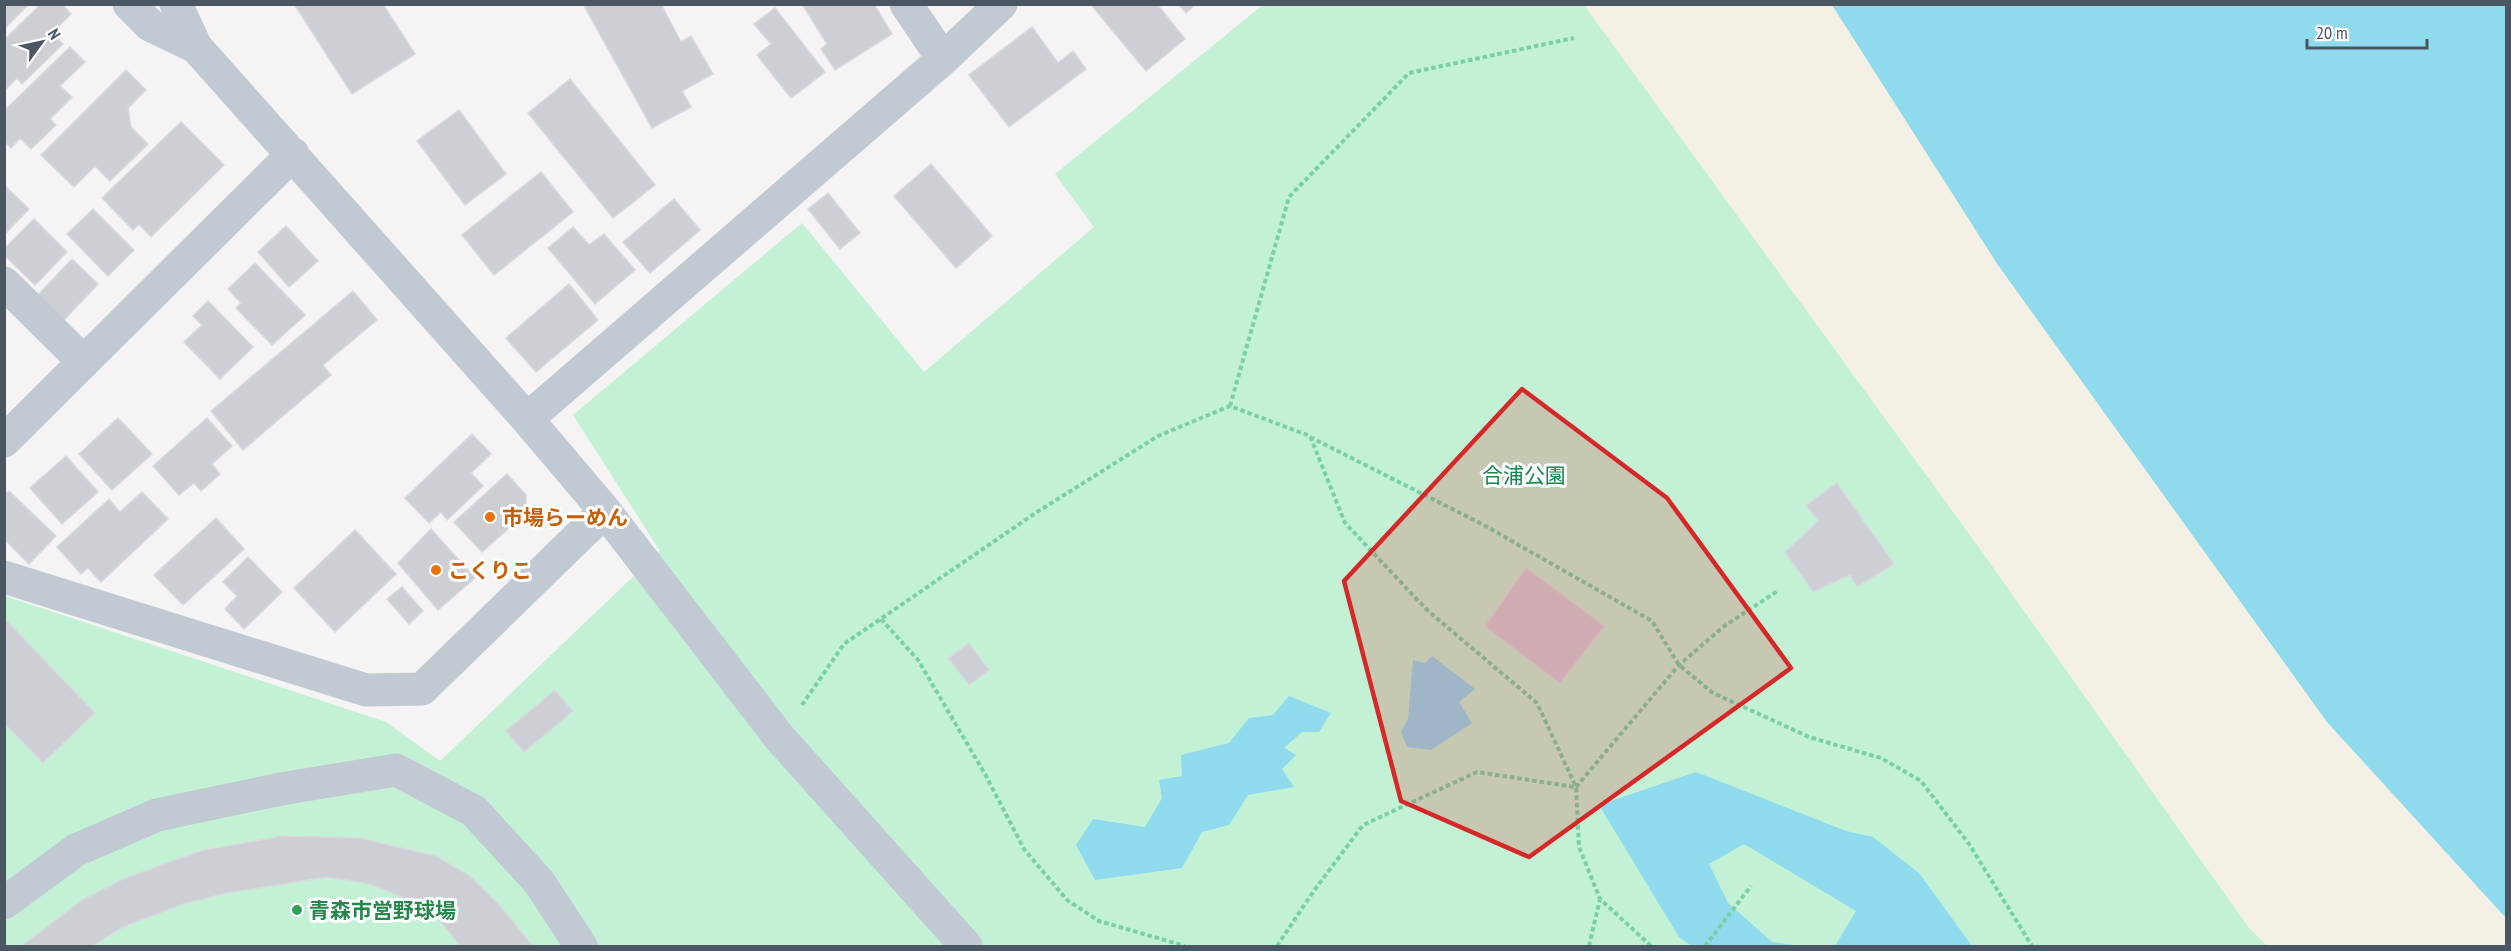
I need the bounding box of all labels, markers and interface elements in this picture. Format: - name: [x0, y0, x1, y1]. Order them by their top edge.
- north arrow: [12, 12, 72, 72]
- scale bar: [2307, 12, 2427, 50]
- text: 20 m: [2316, 21, 2348, 44]
- text: N: [44, 25, 65, 43]
- park label: 合浦公園: [1482, 462, 1566, 489]
- place label: 市場らーめん: [502, 504, 628, 531]
- marker: 市場らーめん: [483, 510, 497, 524]
- place label: こくりこ: [448, 557, 532, 584]
- marker: こくりこ: [429, 563, 443, 577]
- place label: 青森市営野球場: [309, 897, 456, 924]
- marker: 青森市営野球場: [290, 903, 304, 917]

